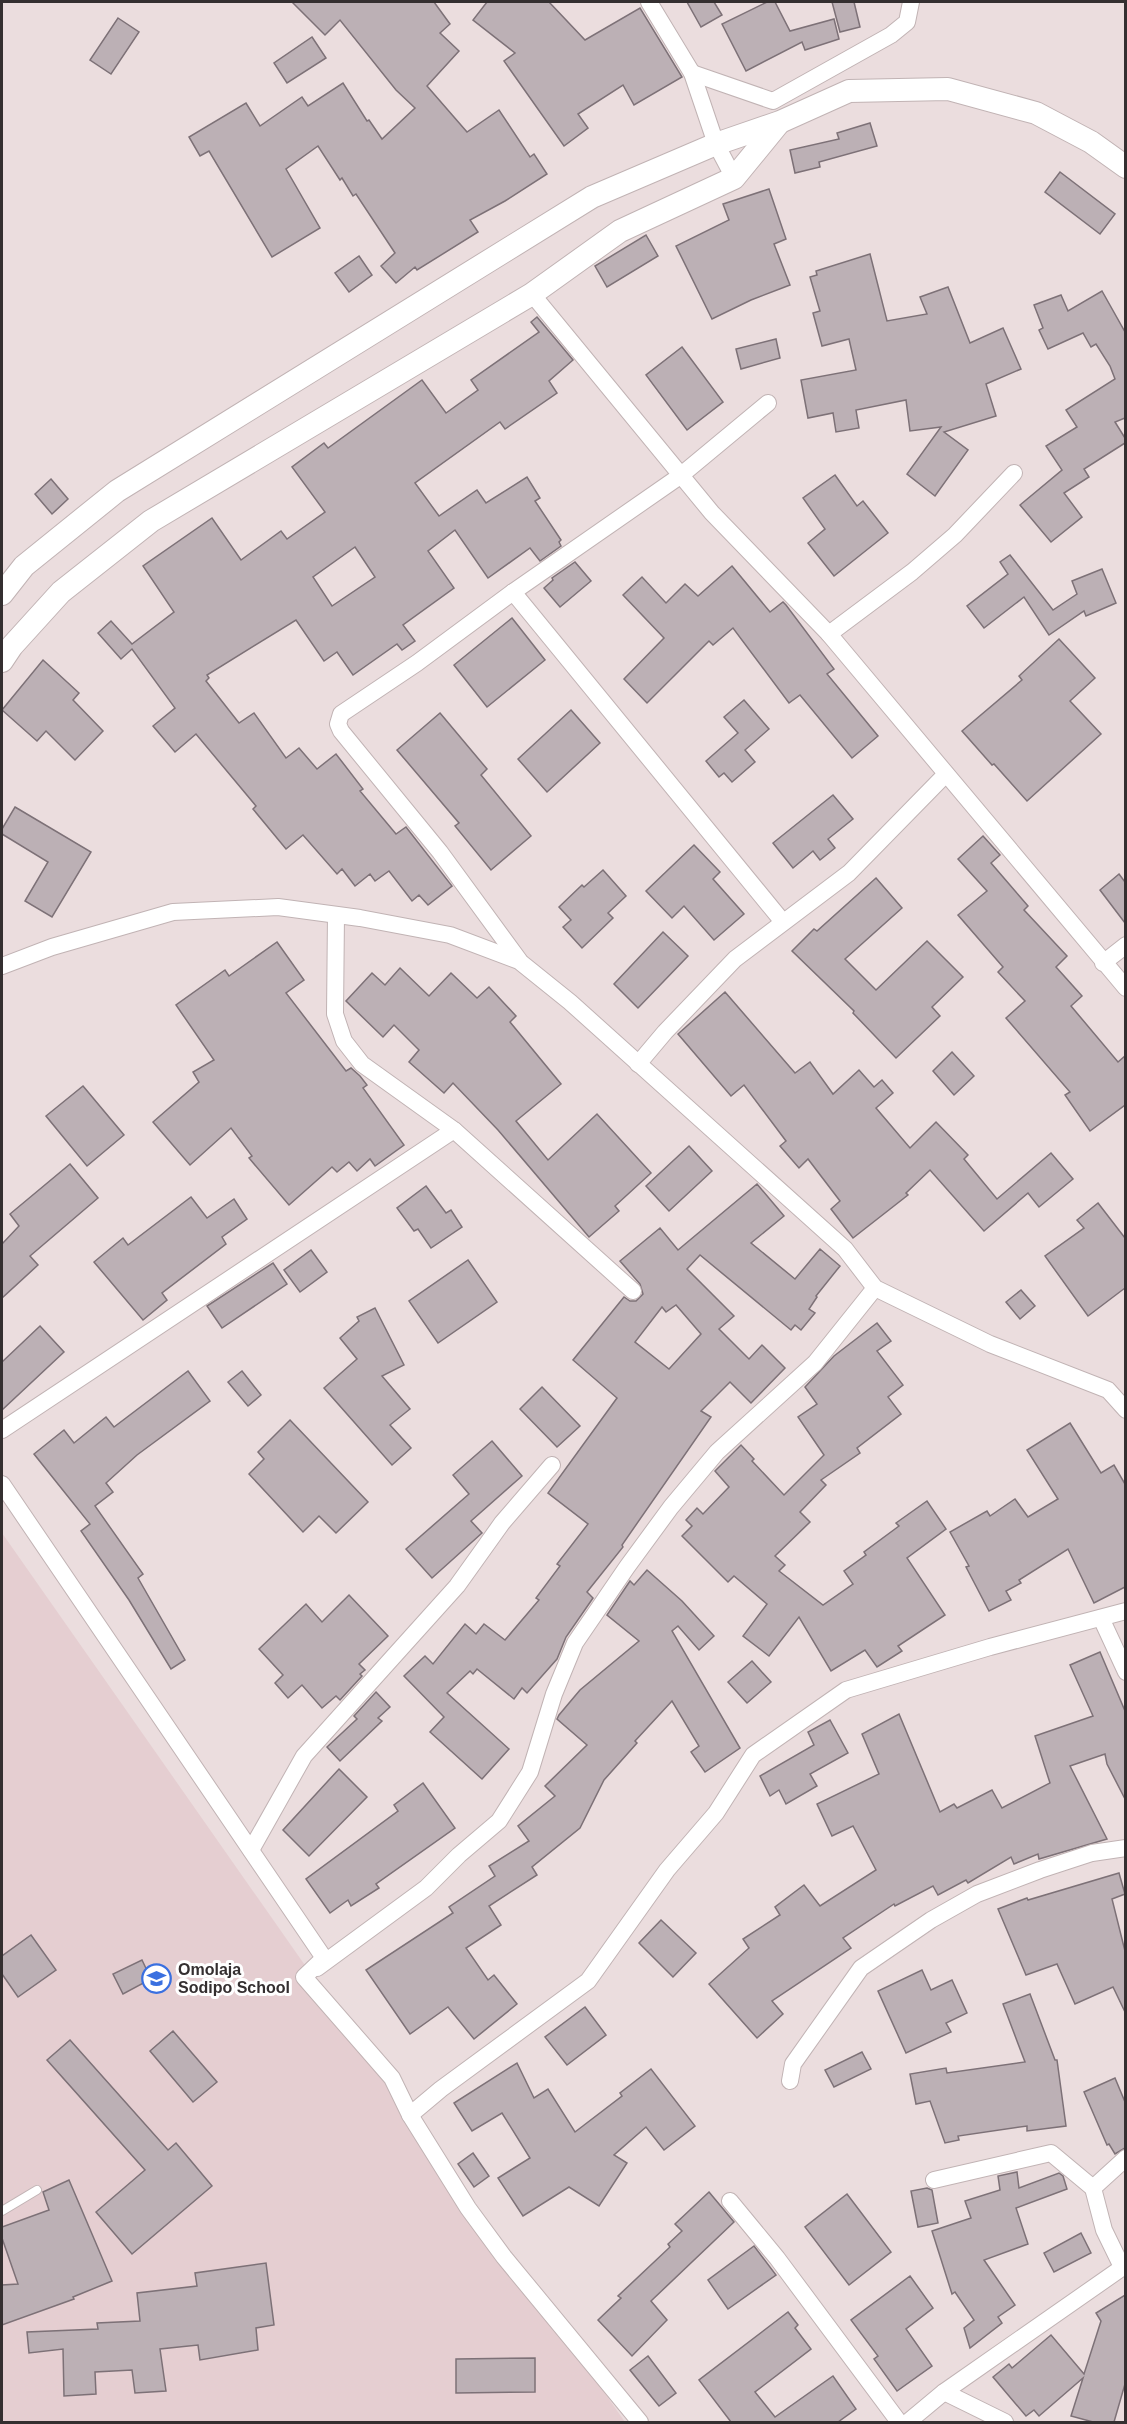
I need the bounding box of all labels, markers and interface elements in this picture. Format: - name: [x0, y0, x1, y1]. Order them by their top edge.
- place label: Omolaja Sodipo School: [178, 1961, 290, 1996]
- school or university icon: Omolaja Sodipo School: [141, 1962, 173, 1994]

